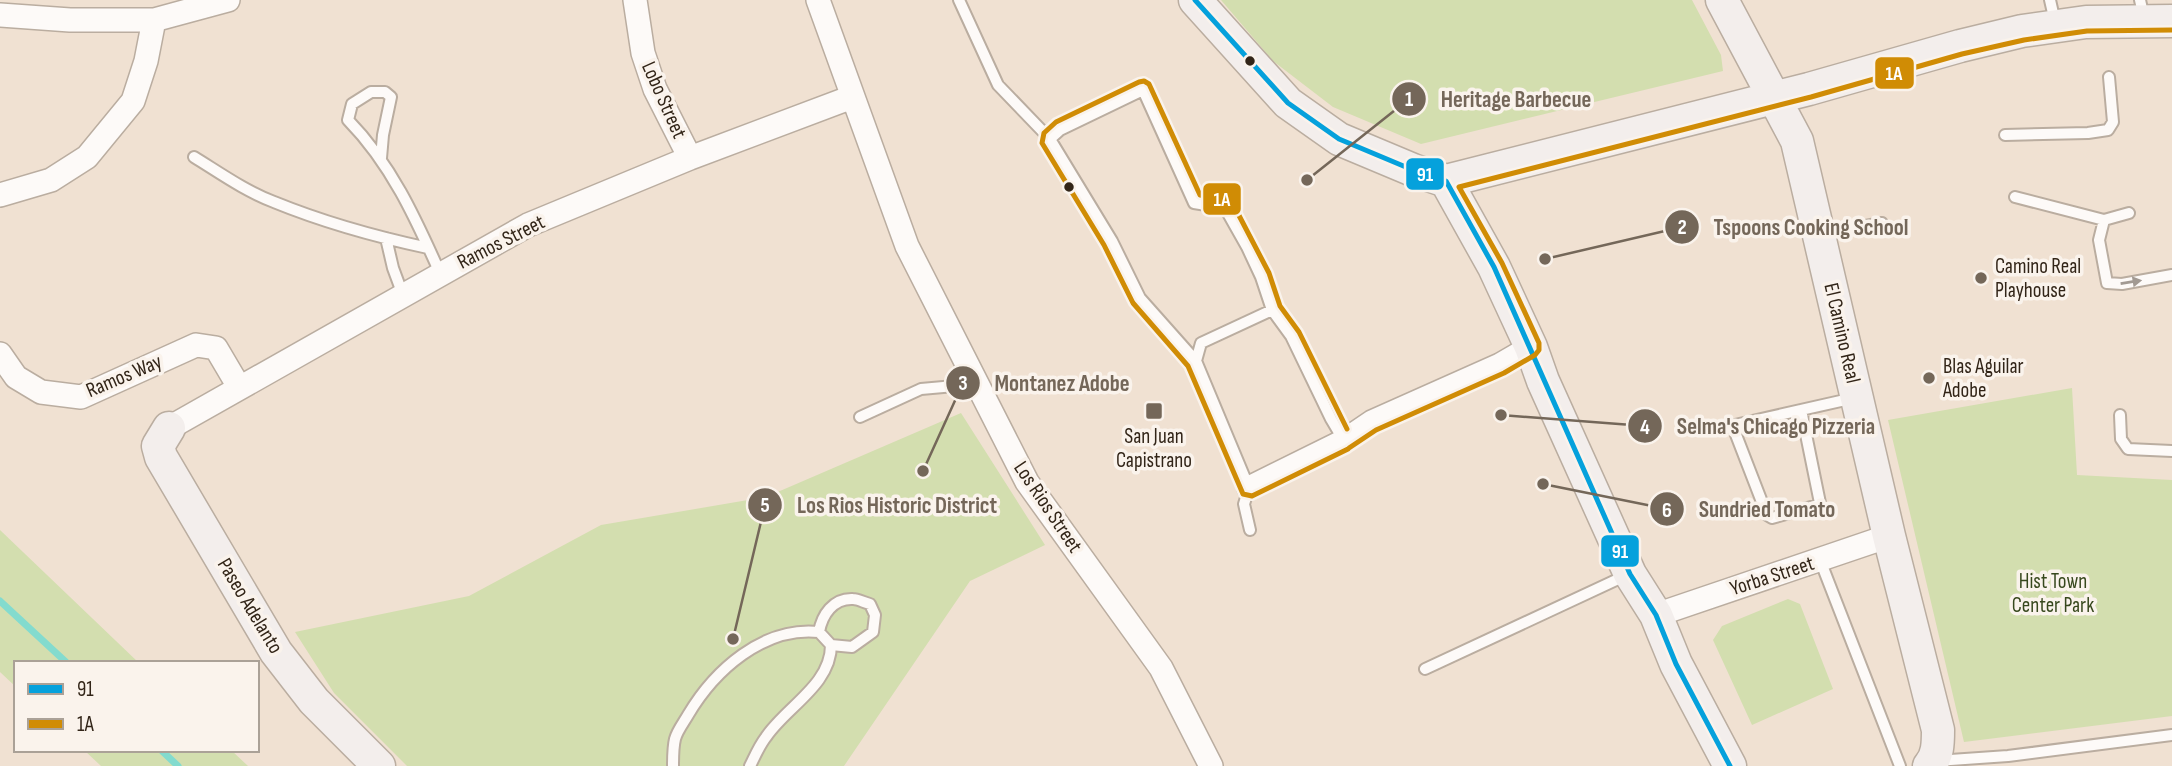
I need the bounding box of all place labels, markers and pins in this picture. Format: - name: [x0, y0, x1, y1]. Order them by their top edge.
- unlabelled marker: [1243, 54, 1257, 68]
- callout: Heritage Barbecue: [1392, 77, 1606, 121]
- unlabelled marker: [1062, 180, 1076, 194]
- callout: Tspoons Cooking School: [1664, 205, 1922, 249]
- place label: Camino Real Playhouse: [1995, 254, 2081, 303]
- marker: Camino Real Playhouse: [1973, 270, 1989, 286]
- place label: Blas Aguilar Adobe: [1942, 354, 2024, 403]
- callout: Montanez Adobe: [945, 361, 1143, 405]
- marker: Blas Aguilar Adobe: [1921, 370, 1937, 386]
- marker: San Juan Capistrano: [1144, 401, 1164, 421]
- callout: Selma's Chicago Pizzeria: [1628, 404, 1889, 448]
- place label: San Juan Capistrano: [1116, 424, 1192, 473]
- callout: Los Rios Historic District: [748, 483, 1011, 527]
- callout: Sundried Tomato: [1649, 487, 1849, 531]

